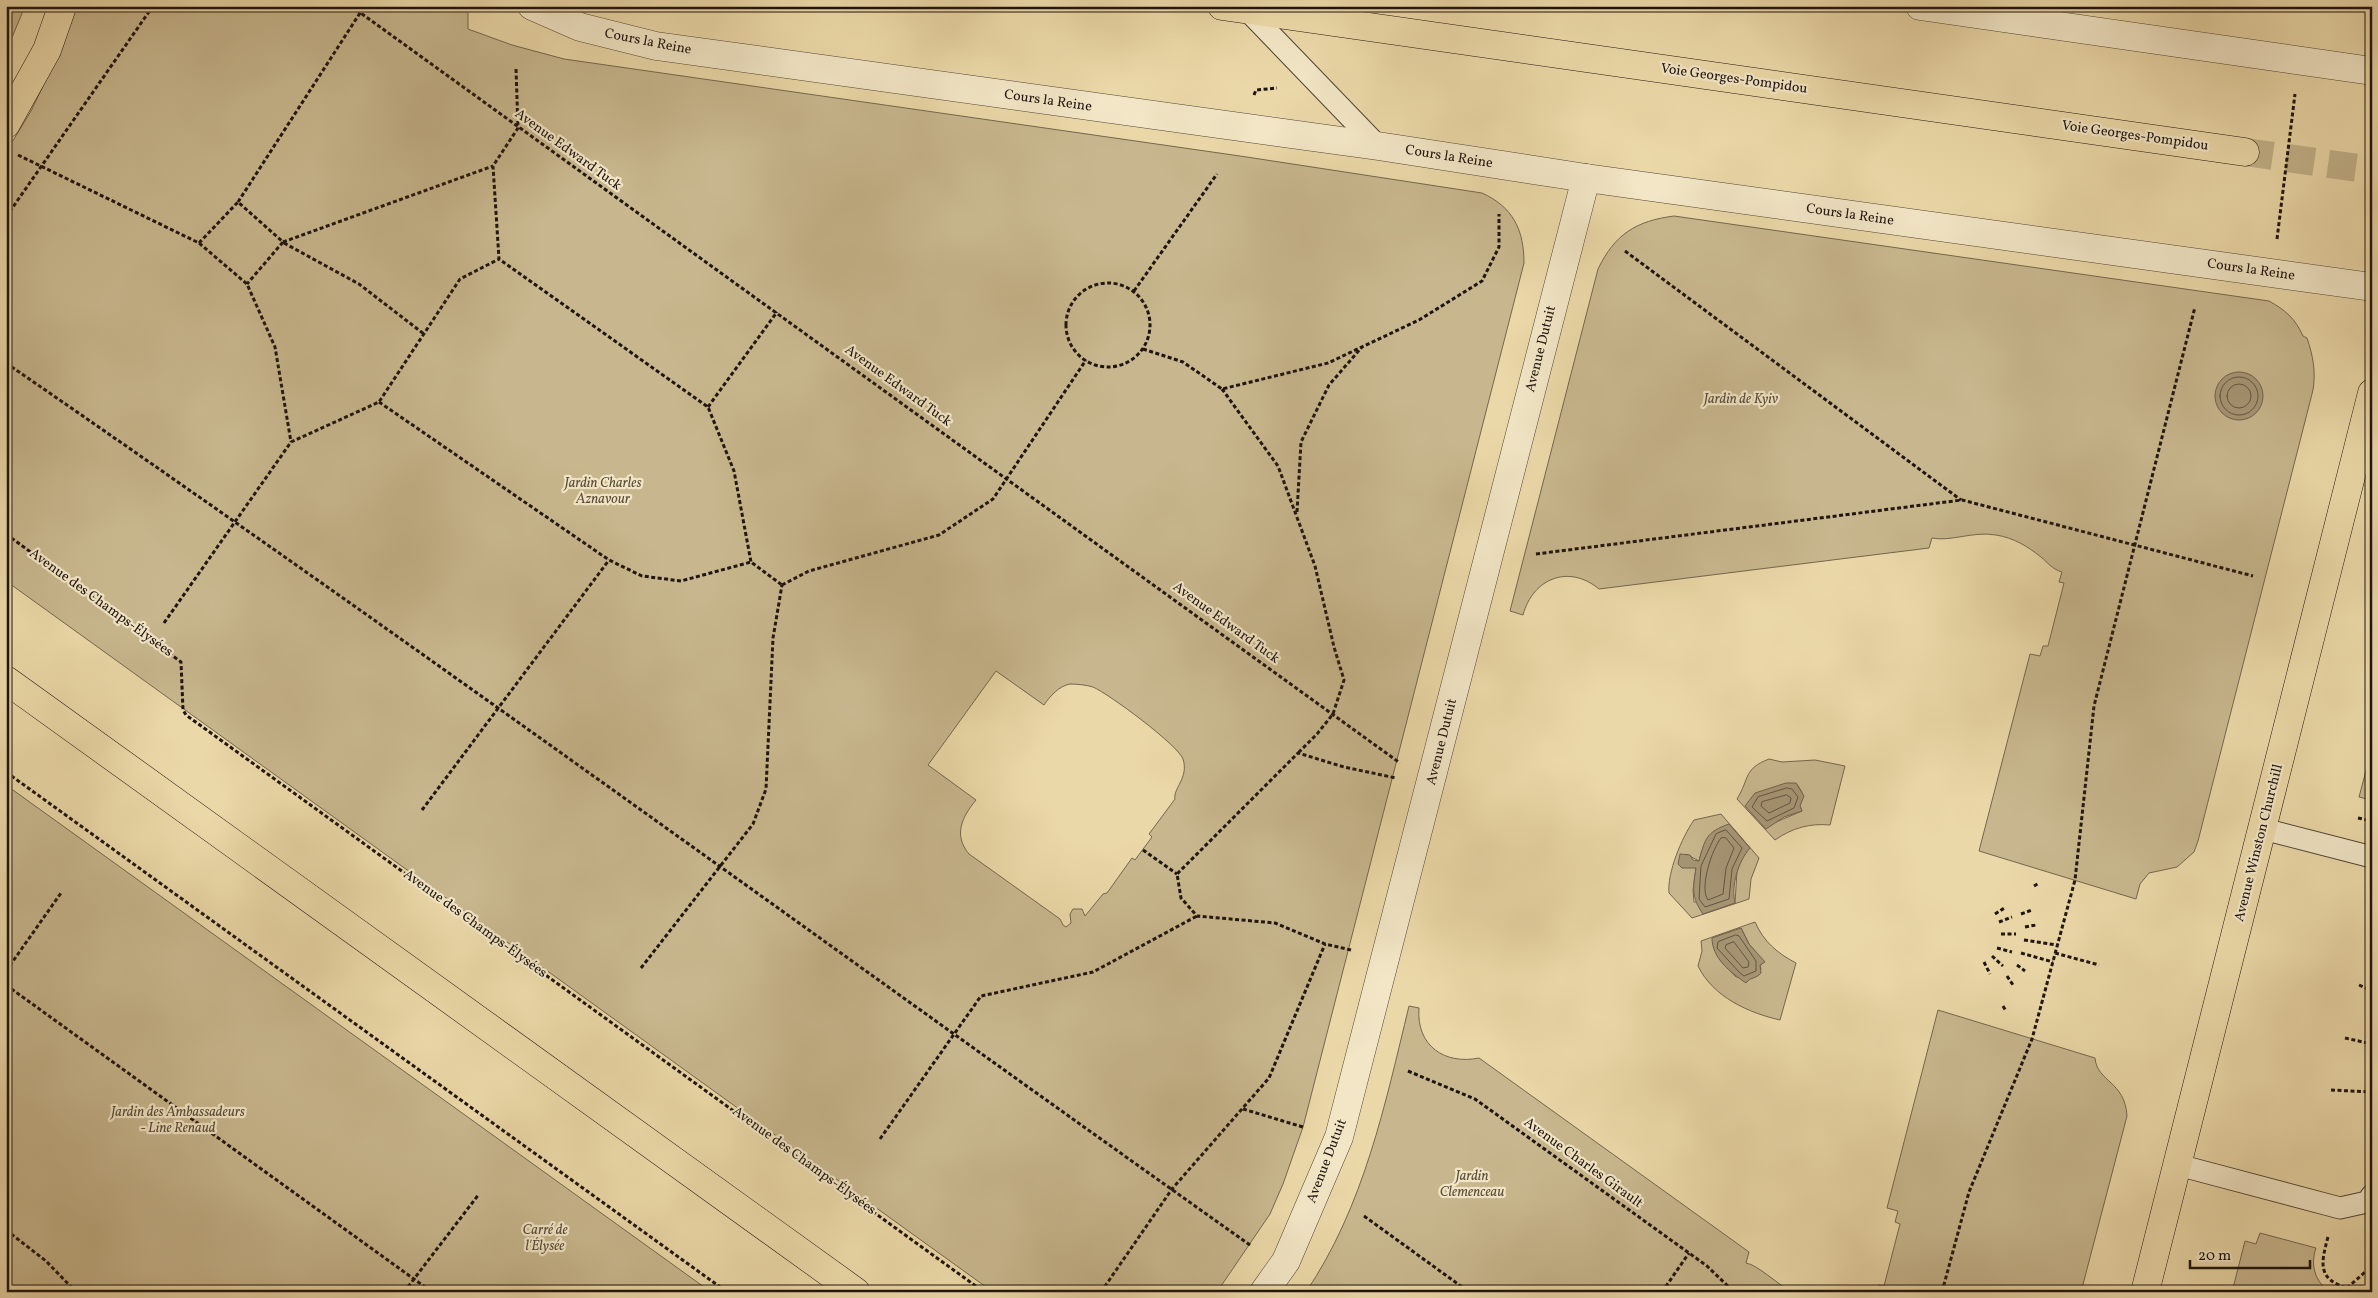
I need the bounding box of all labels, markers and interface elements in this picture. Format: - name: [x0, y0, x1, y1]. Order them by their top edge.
- street label: Cours la Reine: [603, 24, 693, 60]
- street label: Voie Georges-Pompidou: [1659, 59, 1809, 99]
- street label: Cours la Reine: [1003, 85, 1093, 117]
- street label: Avenue Edward Tuck: [511, 105, 626, 195]
- street label: Voie Georges-Pompidou: [2060, 116, 2210, 156]
- street label: Cours la Reine: [1404, 141, 1494, 173]
- street label: Cours la Reine: [1805, 199, 1895, 231]
- street label: Cours la Reine: [2206, 254, 2296, 286]
- street label: Avenue Dutuit: [1521, 304, 1561, 394]
- street label: Avenue Edward Tuck: [841, 341, 956, 431]
- park label: Jardin de Kyiv: [1702, 390, 1779, 409]
- park label: Jardin Charles Aznavour: [562, 474, 642, 509]
- street label: Avenue des Champs-Élysées: [25, 544, 177, 662]
- street label: Avenue Edward Tuck: [1169, 578, 1284, 668]
- street label: Avenue Dutuit: [1422, 697, 1462, 787]
- street label: Avenue Winston Churchill: [2230, 762, 2288, 924]
- street label: Avenue des Champs-Élysées: [399, 865, 551, 983]
- street label: Avenue des Champs-Élysées: [728, 1102, 880, 1220]
- park label: Jardin des Ambassadeurs - Line Renaud: [109, 1103, 245, 1138]
- street label: Avenue Charles Girault: [1520, 1113, 1646, 1213]
- street label: Avenue Dutuit: [1302, 1116, 1352, 1206]
- park label: Jardin Clemenceau: [1440, 1167, 1504, 1202]
- park label: Carré de l'Élysée: [522, 1221, 568, 1256]
- scale bar: [2190, 1238, 2310, 1270]
- text: 20 m: [2198, 1246, 2231, 1267]

